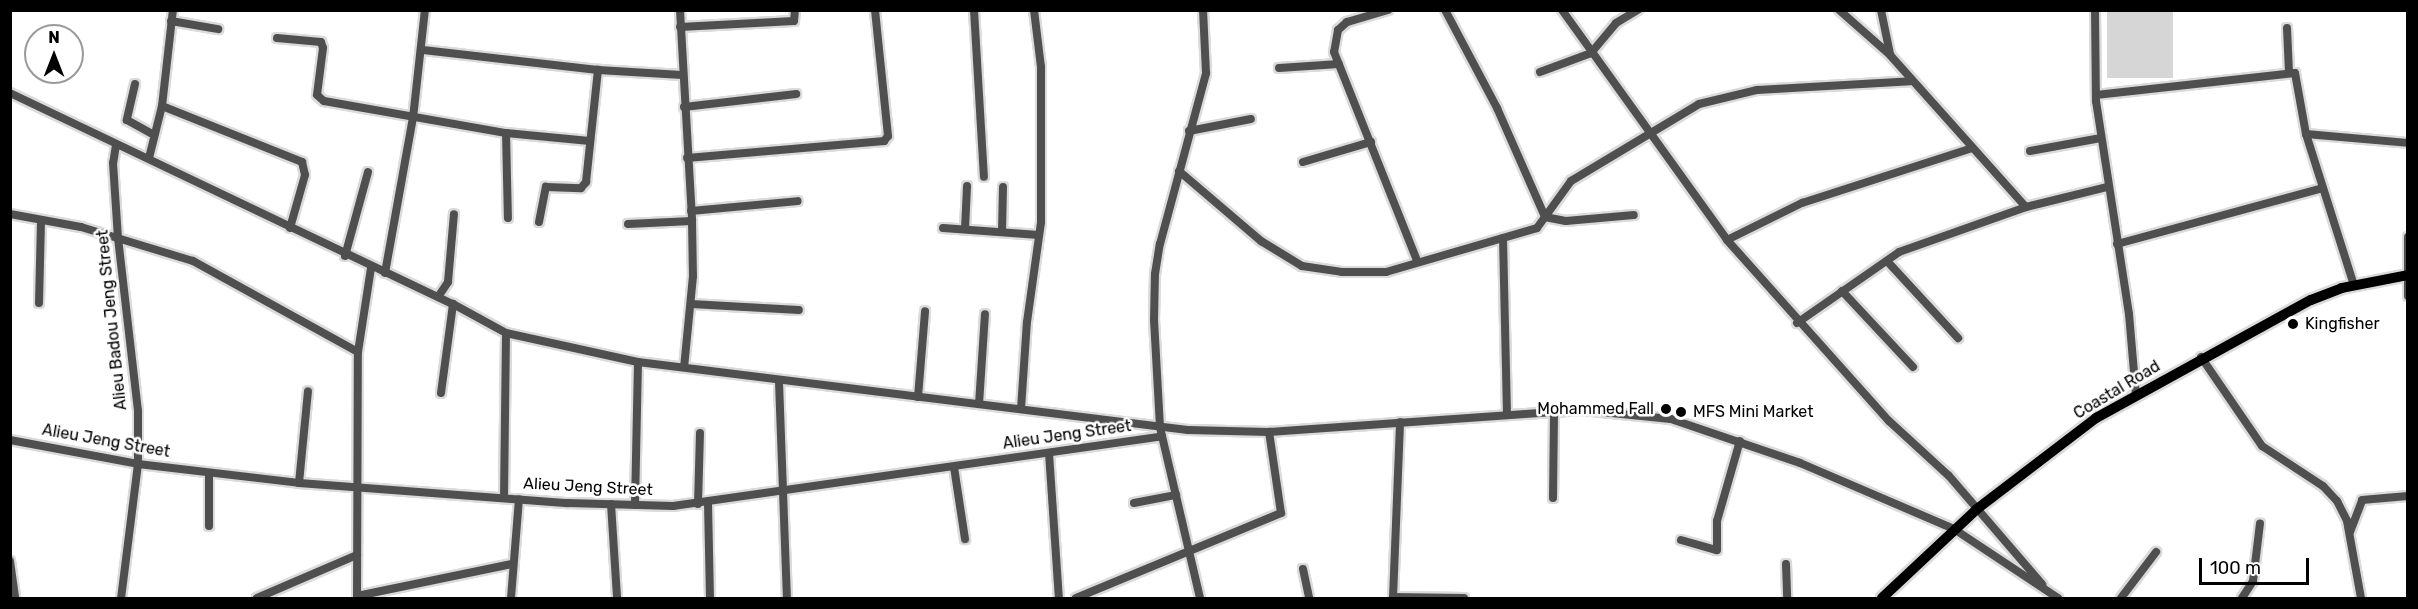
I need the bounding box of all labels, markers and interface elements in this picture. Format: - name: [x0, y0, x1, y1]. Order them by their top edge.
- north arrow: [24, 24, 84, 84]
- text: N: [48, 28, 60, 47]
- street label: Alieu Badou Jeng Street: [93, 229, 131, 411]
- place label: Kingfisher: [2305, 314, 2379, 334]
- marker: Kingfisher: [2286, 317, 2300, 331]
- street label: Coastal Road: [2070, 357, 2164, 423]
- place label: Mohammed Fall: [1537, 399, 1654, 419]
- marker: Mohammed Fall: [1659, 402, 1673, 416]
- place label: MFS Mini Market: [1693, 402, 1814, 422]
- marker: MFS Mini Market: [1674, 405, 1688, 419]
- street label: Alieu Jeng Street: [1002, 416, 1132, 454]
- street label: Alieu Jeng Street: [41, 420, 171, 462]
- street label: Alieu Jeng Street: [523, 474, 653, 500]
- scale bar: [2202, 546, 2312, 584]
- text: 100 m: [2210, 557, 2261, 579]

